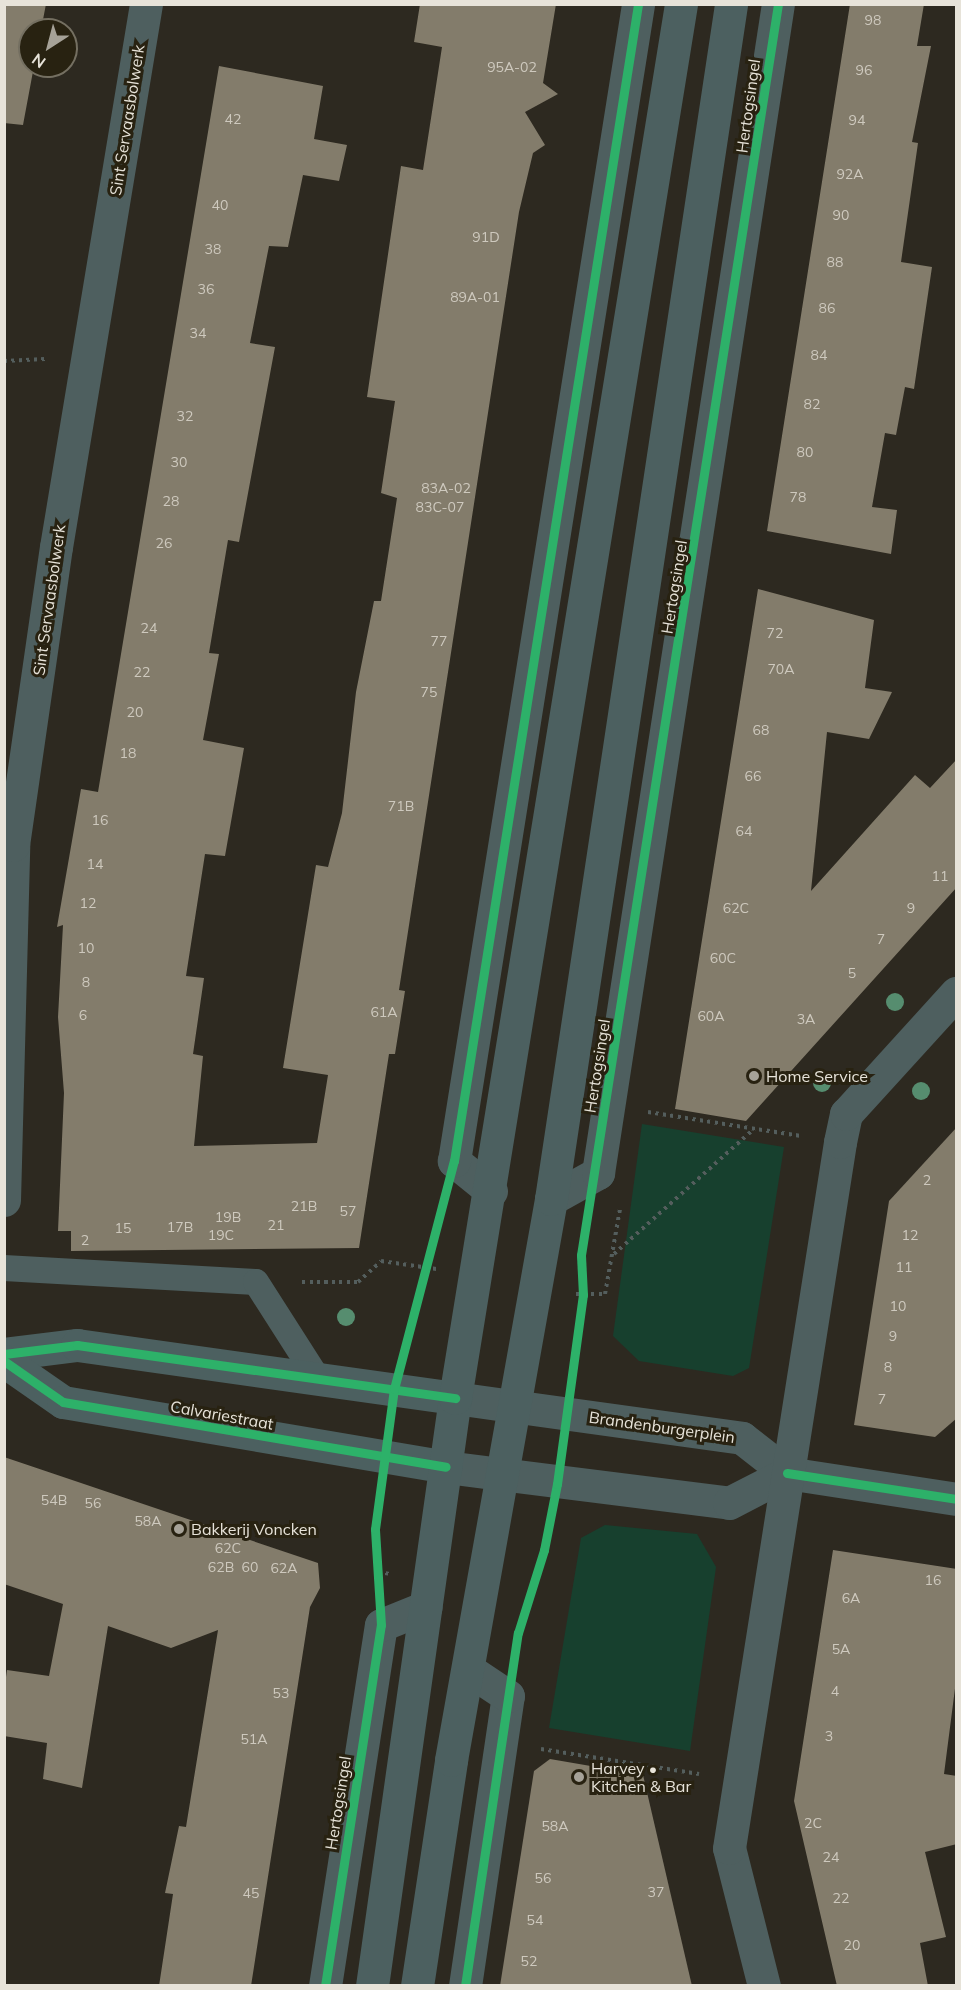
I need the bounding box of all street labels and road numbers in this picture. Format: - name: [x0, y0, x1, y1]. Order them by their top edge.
- street label: Sint Servaasbolwerk: [106, 43, 148, 197]
- street label: Hertogsingel: [732, 58, 764, 154]
- street label: Sint Servaasbolwerk: [29, 523, 69, 677]
- street label: Hertogsingel: [657, 539, 691, 635]
- street label: Hertogsingel: [580, 1018, 614, 1114]
- street label: Calvariestraat: [169, 1396, 275, 1434]
- street label: Brandenburgerplein: [588, 1407, 736, 1447]
- street label: Hertogsingel: [321, 1755, 355, 1851]

